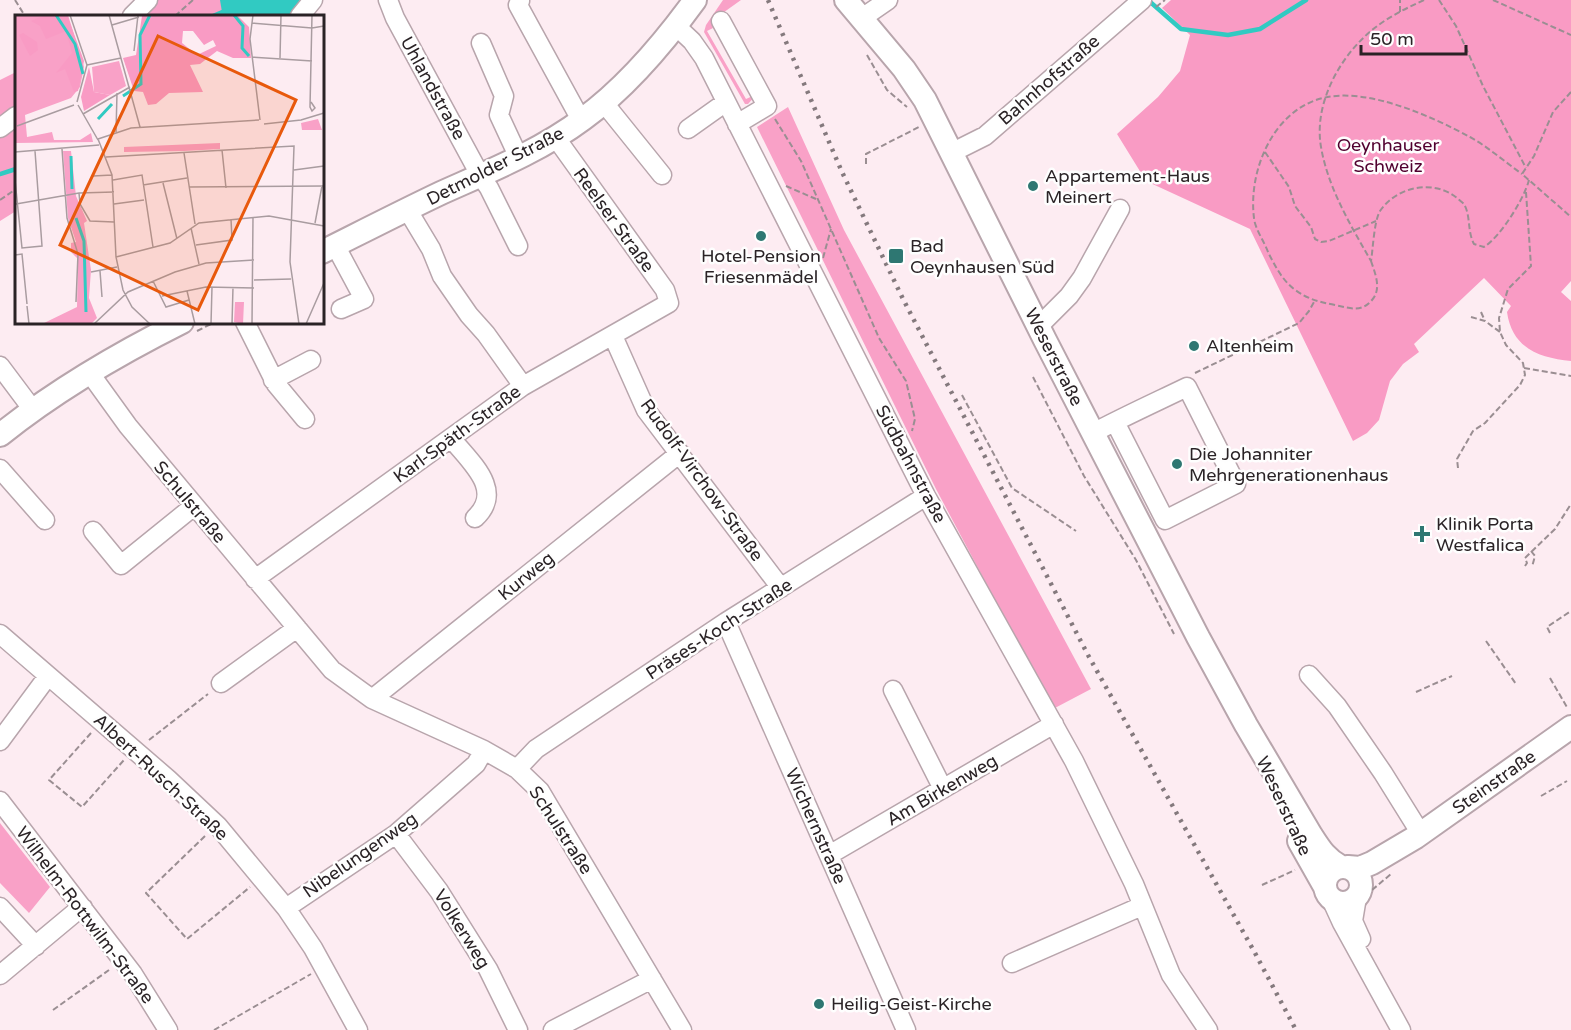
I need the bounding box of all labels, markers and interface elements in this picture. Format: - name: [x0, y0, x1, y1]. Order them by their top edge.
- inset map: [15, 15, 324, 324]
- scale bar: [1361, 18, 1466, 56]
- text: 50 m: [1370, 28, 1414, 50]
- street label: Bahnhofstraße: [994, 30, 1104, 130]
- street label: Uhlandstraße: [396, 32, 470, 144]
- street label: Detmolder Straße: [423, 122, 567, 210]
- park label: Oeynhauser Schweiz: [1337, 134, 1439, 177]
- street label: Reelser Straße: [569, 163, 659, 277]
- place label: Appartement-Haus Meinert: [1045, 165, 1210, 208]
- marker: Appartement-Haus Meinert: [1026, 179, 1040, 193]
- marker: Hotel-Pension Friesenmädel: [754, 229, 768, 243]
- place label: Bad Oeynhausen Süd: [910, 235, 1055, 278]
- place label: Hotel-Pension Friesenmädel: [701, 245, 821, 288]
- marker: Bad Oeynhausen Süd: [887, 247, 905, 265]
- street label: Weserstraße: [1020, 304, 1088, 410]
- place label: Altenheim: [1206, 335, 1294, 357]
- marker: Altenheim: [1187, 339, 1201, 353]
- street label: Karl-Späth-Straße: [389, 380, 525, 488]
- street label: Rudolf-Virchow-Straße: [636, 395, 768, 565]
- street label: Südbahnstraße: [871, 401, 951, 527]
- place label: Die Johanniter Mehrgenerationenhaus: [1189, 443, 1388, 486]
- street label: Schulstraße: [149, 456, 231, 548]
- marker: Die Johanniter Mehrgenerationenhaus: [1170, 457, 1184, 471]
- place label: Klinik Porta Westfalica: [1436, 513, 1534, 556]
- marker: Klinik Porta Westfalica: [1413, 525, 1431, 543]
- street label: Kurweg: [494, 547, 558, 605]
- street label: Präses-Koch-Straße: [642, 573, 796, 685]
- street label: Albert-Rusch-Straße: [89, 709, 233, 845]
- street label: Steinstraße: [1448, 745, 1540, 819]
- street label: Am Birkenweg: [883, 749, 1001, 831]
- street label: Weserstraße: [1251, 753, 1317, 859]
- street label: Wichernstraße: [781, 765, 851, 887]
- street label: Schulstraße: [524, 782, 598, 878]
- street label: Nibelungenweg: [299, 807, 421, 903]
- street label: Wilhelm-Rottwilm-Straße: [11, 822, 159, 1008]
- street label: Volkerweg: [429, 885, 495, 973]
- place label: Heilig-Geist-Kirche: [831, 993, 992, 1015]
- marker: Heilig-Geist-Kirche: [812, 997, 826, 1011]

